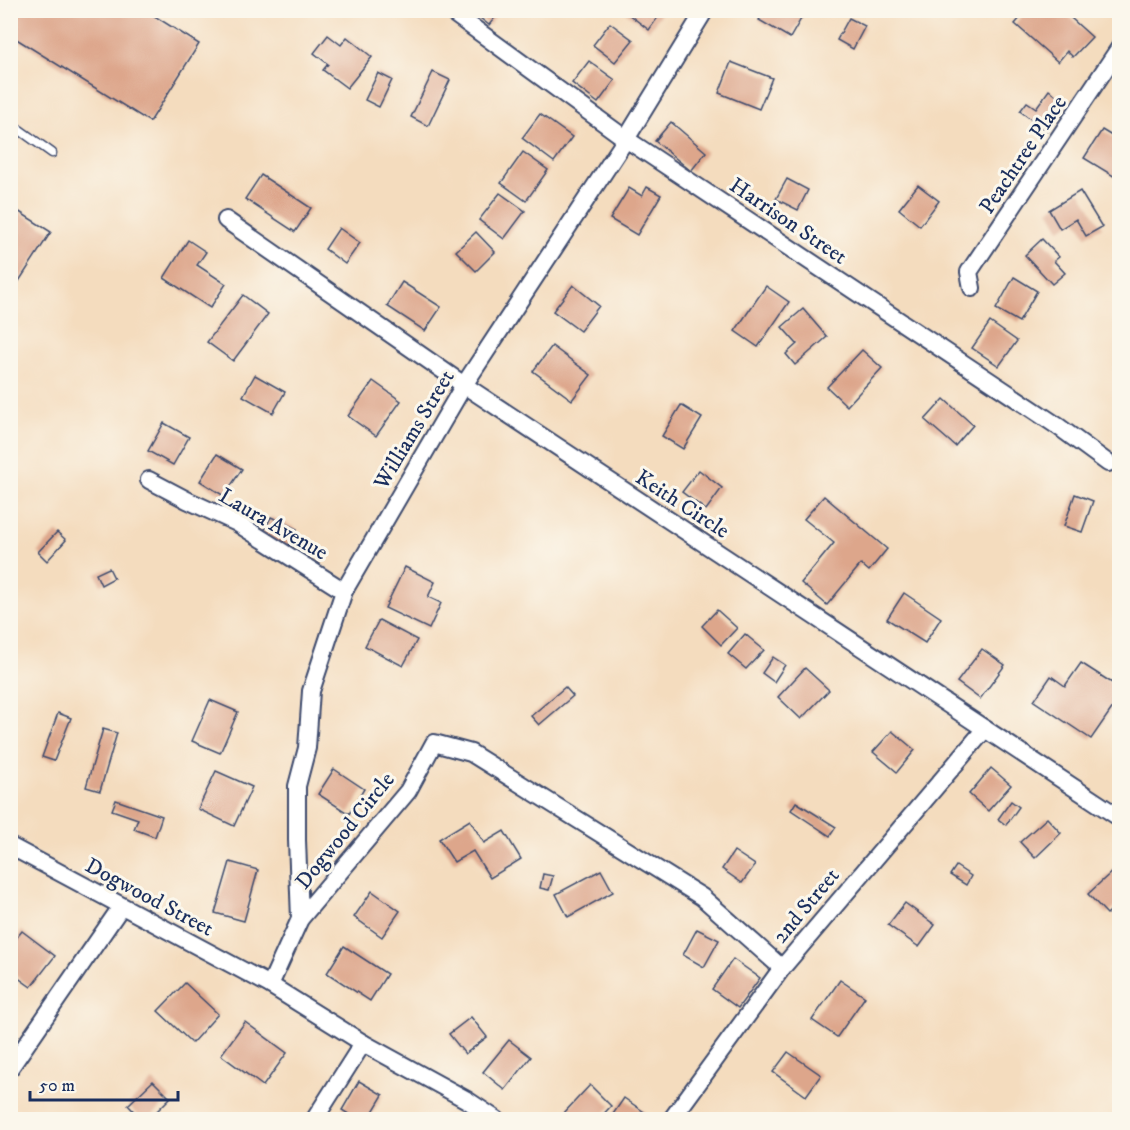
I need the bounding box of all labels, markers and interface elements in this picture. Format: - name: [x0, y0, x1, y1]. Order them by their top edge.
- street label: Peachtree Place: [974, 90, 1073, 219]
- street label: Harrison Street: [724, 172, 852, 271]
- street label: Williams Street: [368, 365, 461, 495]
- street label: Keith Circle: [630, 464, 734, 545]
- street label: Laura Avenue: [214, 482, 333, 566]
- street label: Dogwood Circle: [290, 767, 401, 895]
- street label: Dogwood Street: [81, 852, 218, 942]
- street label: 2nd Street: [767, 863, 845, 949]
- scale bar: [30, 1064, 178, 1102]
- text: 50 m: [39, 1075, 75, 1097]

